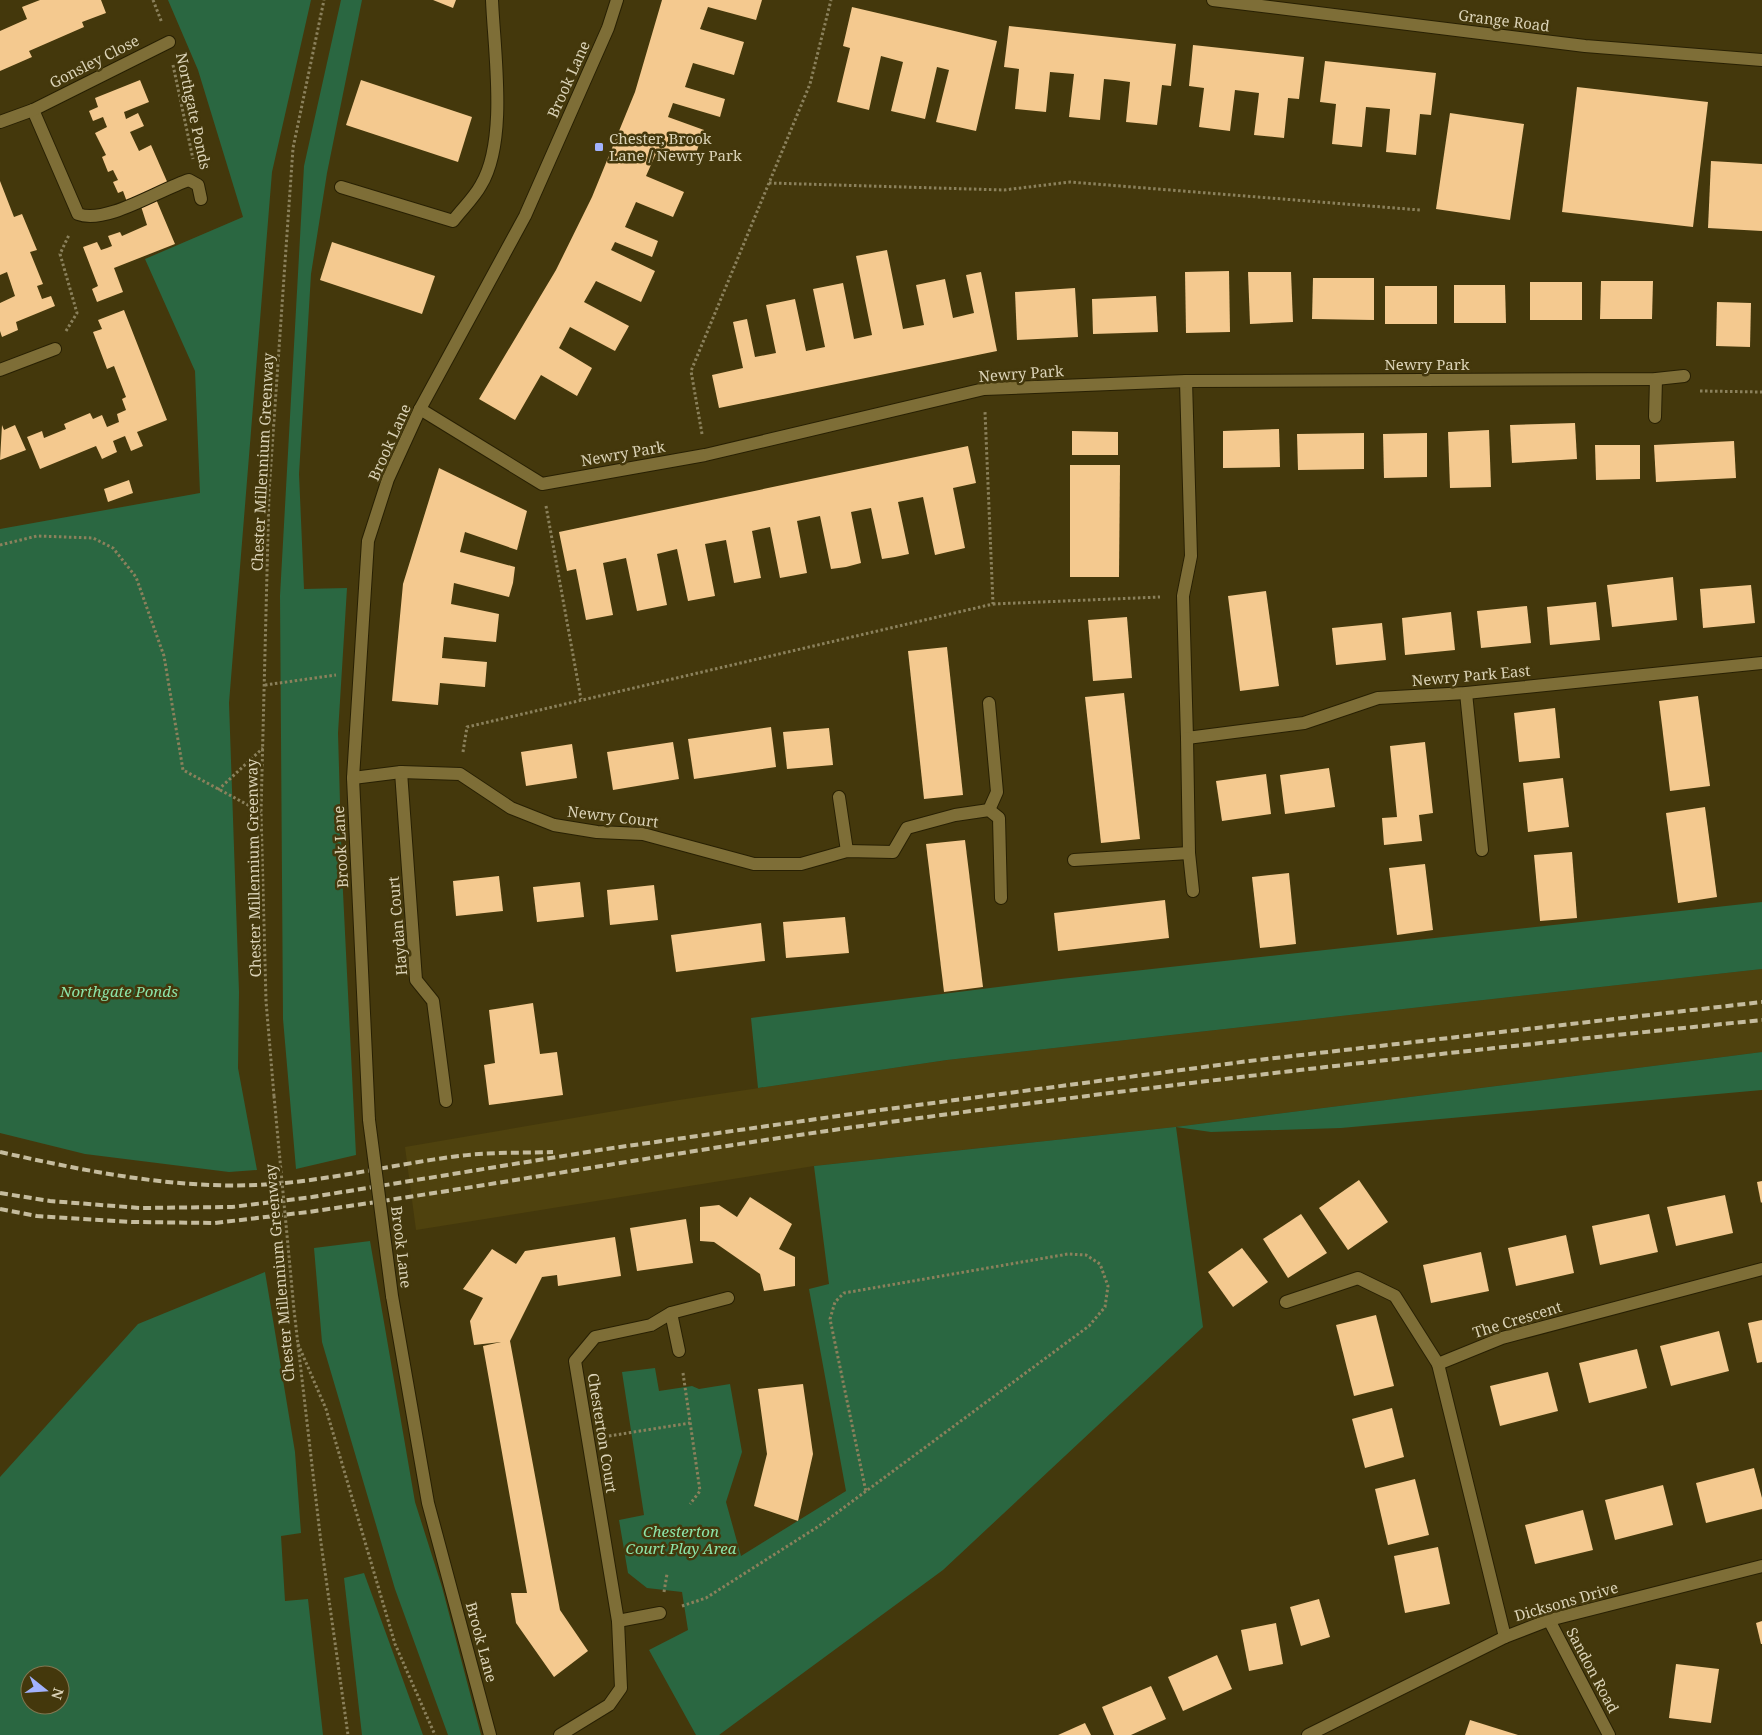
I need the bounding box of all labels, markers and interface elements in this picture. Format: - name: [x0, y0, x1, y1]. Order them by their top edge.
- street label: Grange Road: [1457, 4, 1551, 36]
- street label: Gonsley Close: [46, 30, 142, 92]
- street label: Brook Lane: [542, 37, 594, 121]
- street label: Northgate Ponds: [172, 51, 216, 172]
- place label: Chester, Brook Lane / Newry Park: [609, 128, 742, 165]
- marker: Chester, Brook Lane / Newry Park: [593, 141, 605, 153]
- street label: Chester Millennium Greenway: [246, 352, 278, 572]
- street label: Newry Park: [1384, 354, 1470, 374]
- street label: Newry Park: [978, 360, 1064, 386]
- street label: Brook Lane: [363, 400, 415, 484]
- street label: Newry Park: [579, 436, 667, 470]
- street label: Newry Park East: [1411, 660, 1531, 690]
- street label: Chester Millennium Greenway: [241, 758, 265, 978]
- street label: Newry Court: [566, 800, 660, 832]
- street label: Brook Lane: [328, 805, 352, 889]
- street label: Haydan Court: [383, 876, 411, 976]
- park label: Northgate Ponds: [59, 981, 178, 1001]
- street label: Chester Millennium Greenway: [259, 1163, 298, 1383]
- street label: Brook Lane: [387, 1205, 417, 1289]
- street label: The Crescent: [1470, 1296, 1564, 1342]
- street label: Chesterton Court: [584, 1372, 622, 1494]
- park label: Chesterton Court Play Area: [626, 1521, 737, 1558]
- street label: Dicksons Drive: [1512, 1577, 1620, 1625]
- street label: Brook Lane: [462, 1600, 502, 1684]
- street label: Sandon Road: [1562, 1624, 1624, 1716]
- north arrow: [20, 1665, 70, 1715]
- text: N: [47, 1686, 69, 1702]

